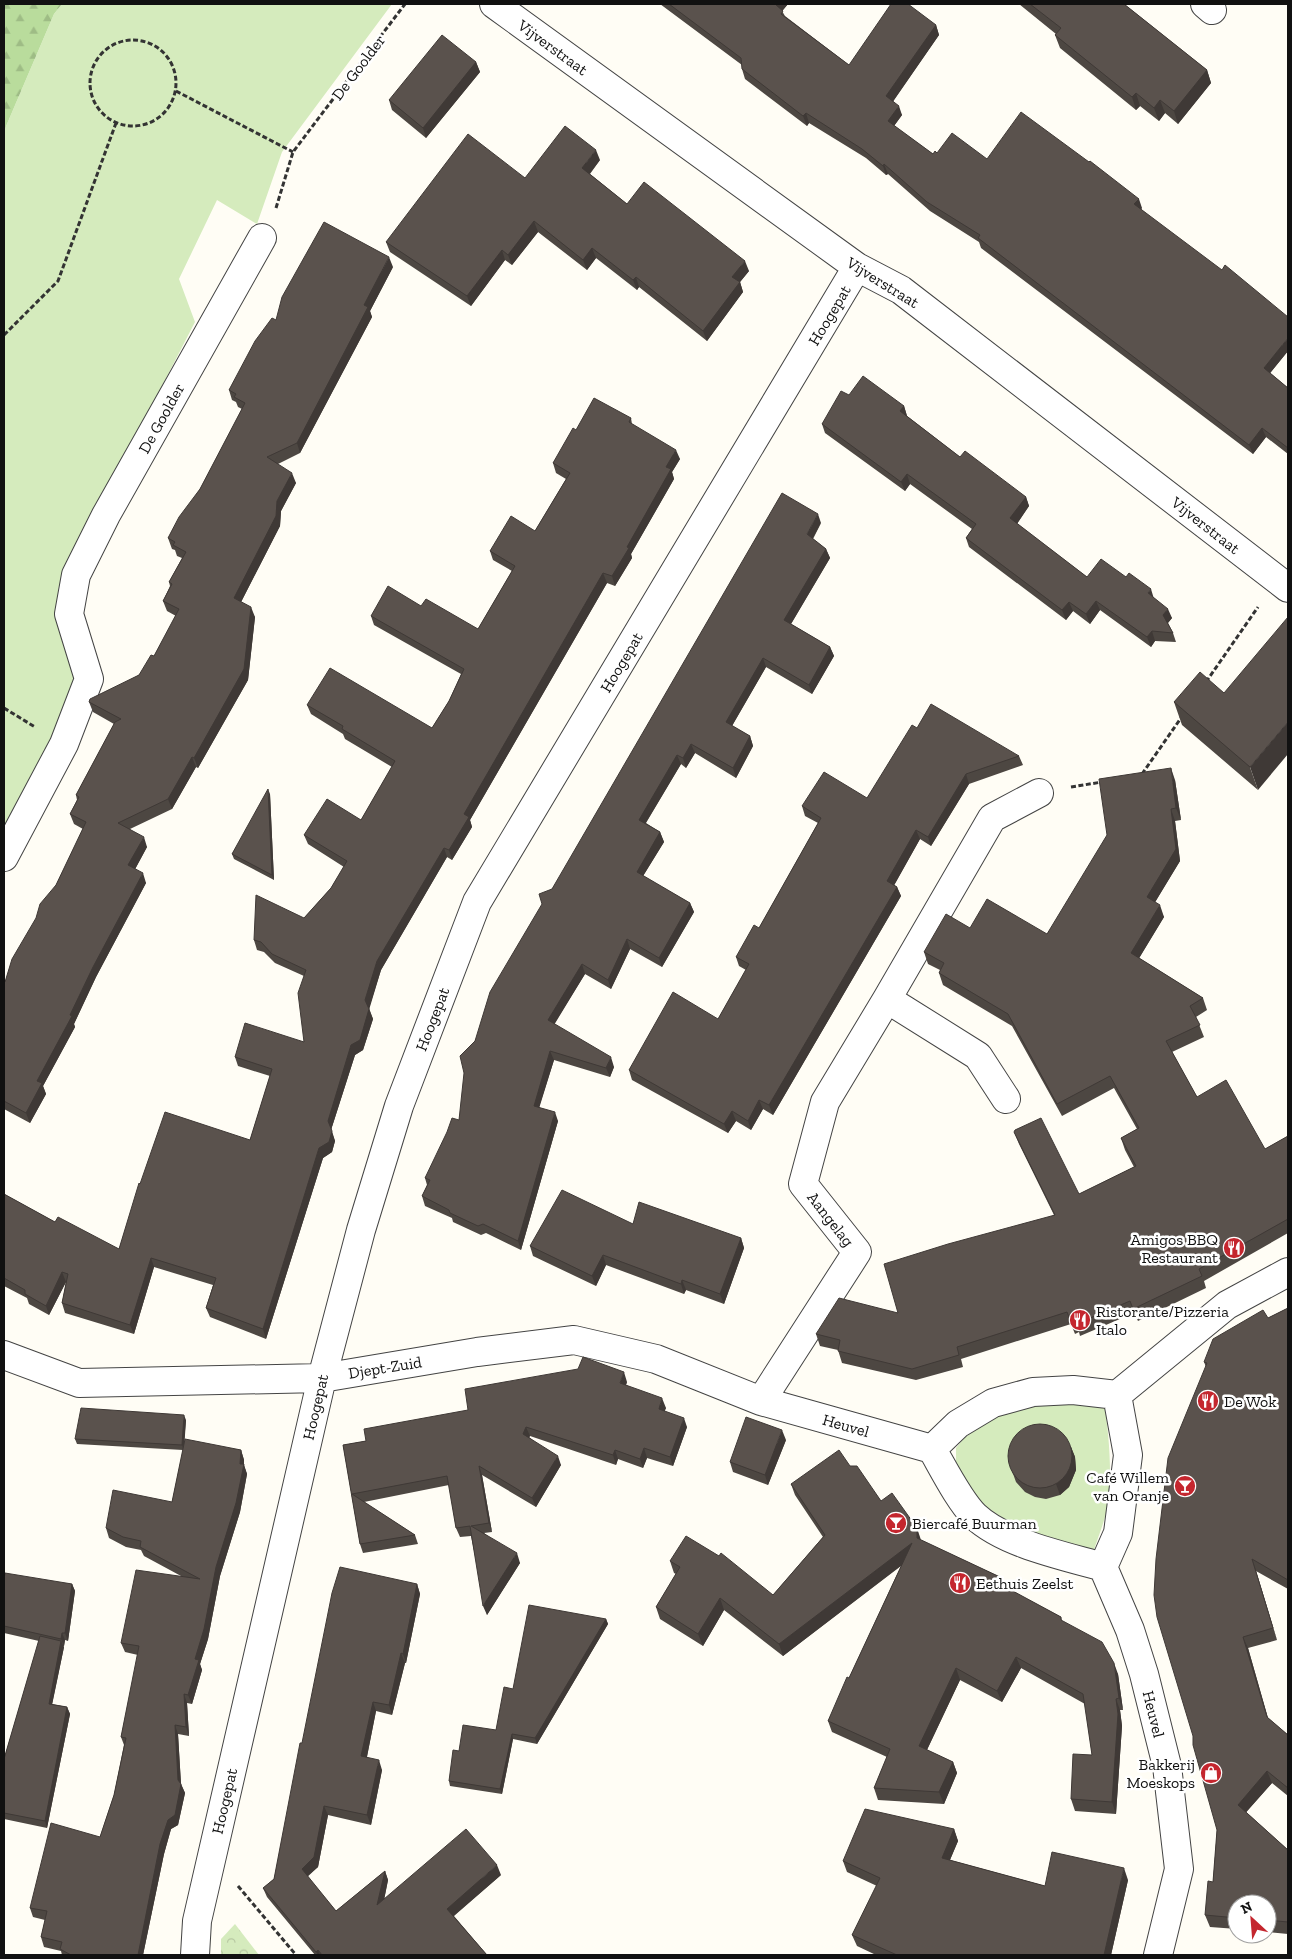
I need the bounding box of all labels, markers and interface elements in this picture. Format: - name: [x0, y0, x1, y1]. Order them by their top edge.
- street label: Vijverstraat: [513, 15, 591, 79]
- street label: De Goolder: [328, 31, 389, 104]
- street label: Vijverstraat: [842, 252, 922, 312]
- street label: Hoogepat: [804, 282, 855, 349]
- street label: De Goolder: [134, 380, 189, 457]
- street label: Vijverstraat: [1167, 492, 1244, 558]
- street label: Hoogepat: [596, 629, 647, 696]
- street label: Hoogepat: [412, 985, 453, 1054]
- street label: Aangelag: [803, 1188, 858, 1251]
- place label: Amigos BBQ Restaurant: [1131, 1230, 1218, 1267]
- restaurant icon: Amigos BBQ Restaurant: [1222, 1236, 1246, 1260]
- place label: Ristorante/Pizzeria Italo: [1096, 1302, 1229, 1339]
- restaurant icon: Ristorante/Pizzeria Italo: [1068, 1308, 1092, 1332]
- street label: Djept-Zuid: [347, 1352, 423, 1383]
- street label: Hoogepat: [299, 1372, 332, 1442]
- restaurant icon: De Wok: [1196, 1389, 1220, 1413]
- place label: De Wok: [1224, 1392, 1277, 1411]
- street label: Heuvel: [820, 1410, 871, 1441]
- place label: Café Willem van Oranje: [1086, 1468, 1169, 1505]
- bar icon: Café Willem van Oranje: [1173, 1474, 1197, 1498]
- bar icon: Biercafé Buurman: [884, 1511, 908, 1535]
- place label: Biercafé Buurman: [912, 1514, 1038, 1533]
- restaurant icon: Eethuis Zeelst: [948, 1571, 972, 1595]
- place label: Eethuis Zeelst: [976, 1574, 1073, 1593]
- street label: Heuvel: [1139, 1689, 1168, 1740]
- place label: Bakkerij Moeskops: [1126, 1755, 1195, 1792]
- shop icon: Bakkerij Moeskops: [1199, 1761, 1223, 1785]
- street label: Hoogepat: [208, 1766, 241, 1836]
- north arrow: [1227, 1894, 1277, 1944]
- text: N: [1238, 1898, 1255, 1918]

